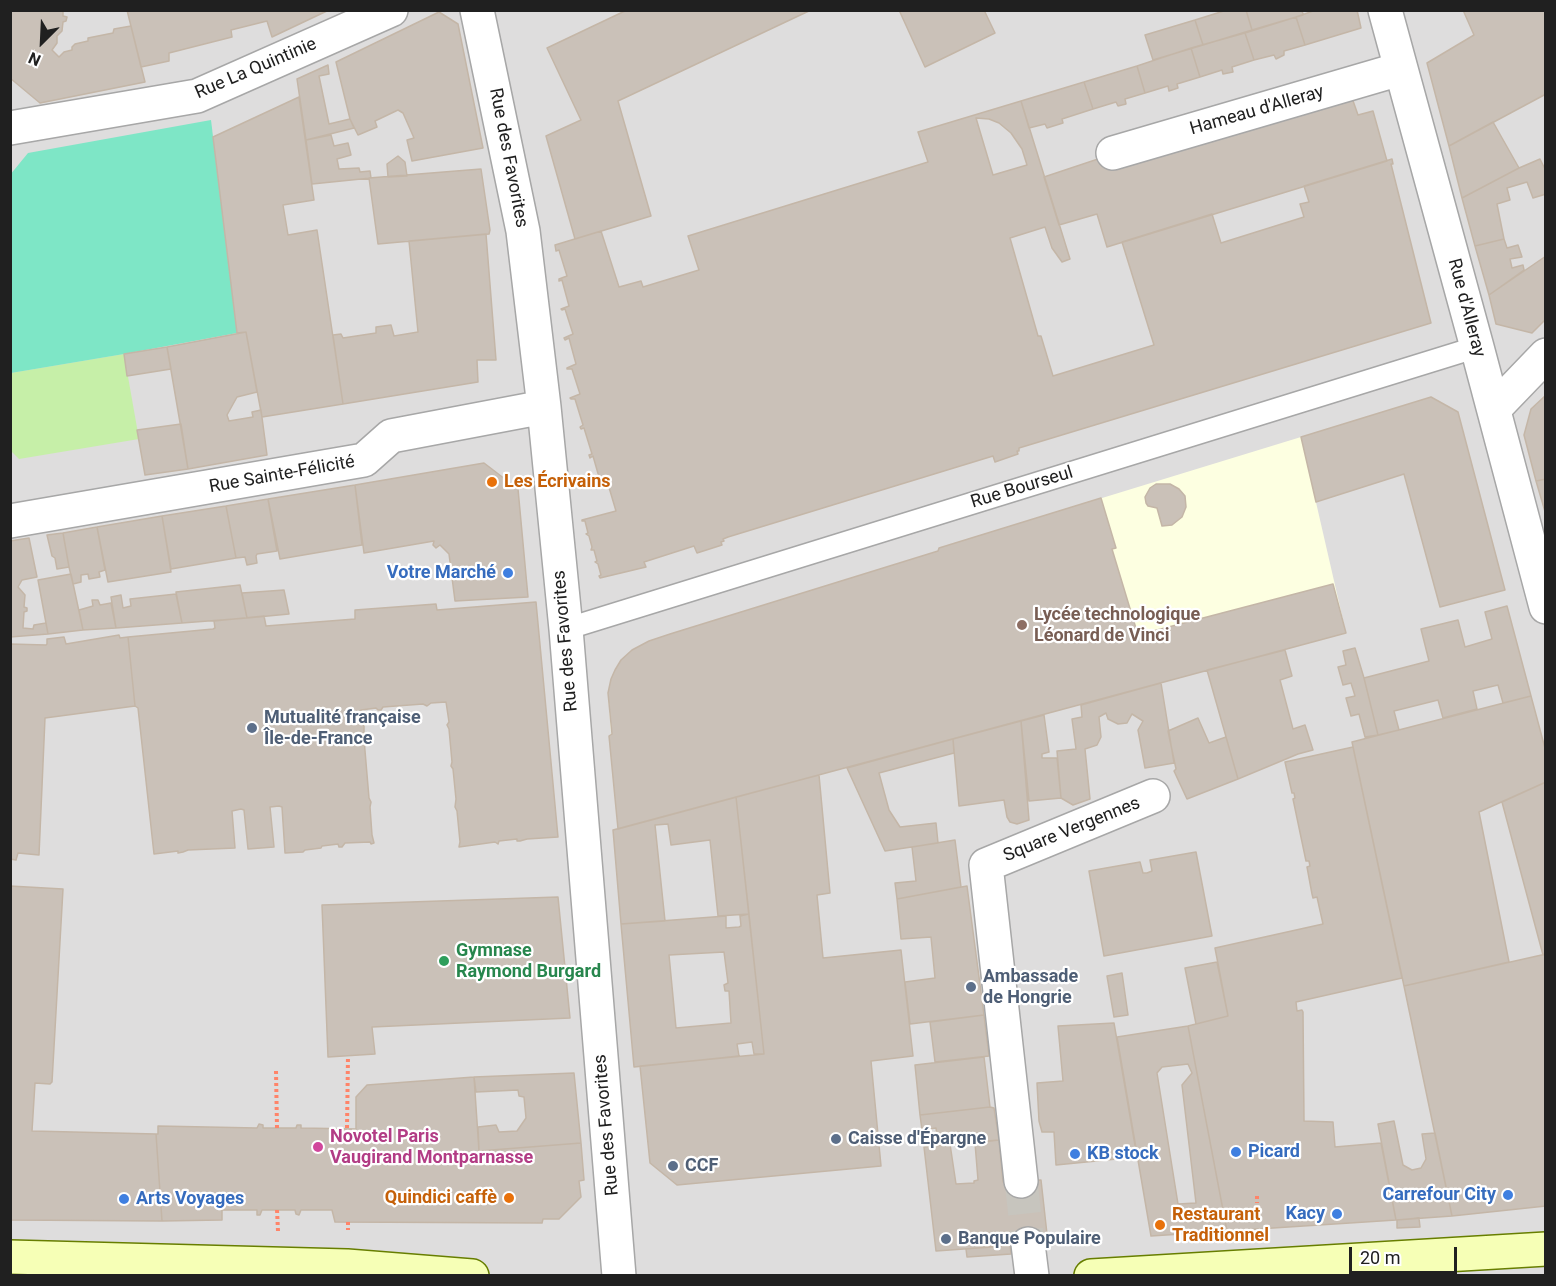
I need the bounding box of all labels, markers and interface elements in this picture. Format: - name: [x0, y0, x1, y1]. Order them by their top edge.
- north arrow: [12, 12, 72, 72]
- street label: Rue La Quintinie: [192, 34, 320, 104]
- text: N: [25, 48, 44, 70]
- street label: Hameau d'Alleray: [1188, 82, 1326, 140]
- street label: Rue des Favorites: [484, 86, 532, 230]
- street label: Rue d'Alleray: [1442, 256, 1490, 360]
- street label: Rue Sainte-Félicité: [207, 452, 357, 498]
- street label: Rue Bourseul: [968, 462, 1076, 514]
- place label: Les Écrivains: [504, 471, 611, 493]
- marker: Les Écrivains: [485, 475, 499, 489]
- place label: Votre Marché: [387, 562, 496, 584]
- marker: Votre Marché: [501, 566, 515, 580]
- street label: Rue des Favorites: [549, 569, 583, 713]
- place label: Lycée technologique Léonard de Vinci: [1034, 604, 1200, 646]
- marker: Lycée technologique Léonard de Vinci: [1015, 618, 1029, 632]
- place label: Mutualité française Île-de-France: [264, 707, 421, 750]
- marker: Mutualité française Île-de-France: [245, 721, 259, 735]
- street label: Square Vergennes: [1001, 793, 1143, 867]
- place label: Gymnase Raymond Burgard: [456, 940, 601, 982]
- marker: Gymnase Raymond Burgard: [437, 954, 451, 968]
- place label: Ambassade de Hongrie: [983, 966, 1078, 1008]
- marker: Ambassade de Hongrie: [964, 980, 978, 994]
- street label: Rue des Favorites: [590, 1053, 624, 1197]
- place label: Novotel Paris Vaugirand Montparnasse: [330, 1126, 533, 1168]
- place label: Caisse d'Épargne: [848, 1128, 986, 1150]
- marker: Caisse d'Épargne: [829, 1132, 843, 1146]
- marker: Novotel Paris Vaugirand Montparnasse: [311, 1140, 325, 1154]
- place label: Picard: [1248, 1141, 1300, 1163]
- place label: KB stock: [1087, 1143, 1159, 1165]
- marker: Picard: [1229, 1145, 1243, 1159]
- marker: KB stock: [1068, 1147, 1082, 1161]
- place label: CCF: [685, 1155, 718, 1177]
- marker: CCF: [666, 1159, 680, 1173]
- place label: Carrefour City: [1382, 1184, 1496, 1206]
- place label: Quindici caffè: [385, 1187, 497, 1209]
- place label: Arts Voyages: [136, 1188, 244, 1210]
- marker: Carrefour City: [1501, 1188, 1515, 1202]
- marker: Quindici caffè: [502, 1191, 516, 1205]
- marker: Arts Voyages: [117, 1192, 131, 1206]
- place label: Kacy: [1285, 1203, 1325, 1225]
- place label: Restaurant Traditionnel: [1172, 1204, 1269, 1246]
- marker: Kacy: [1330, 1207, 1344, 1221]
- marker: Restaurant Traditionnel: [1153, 1218, 1167, 1232]
- place label: Banque Populaire: [958, 1228, 1101, 1250]
- marker: Banque Populaire: [939, 1232, 953, 1246]
- scale bar: [1352, 1235, 1460, 1273]
- text: 20 m: [1360, 1247, 1400, 1268]

